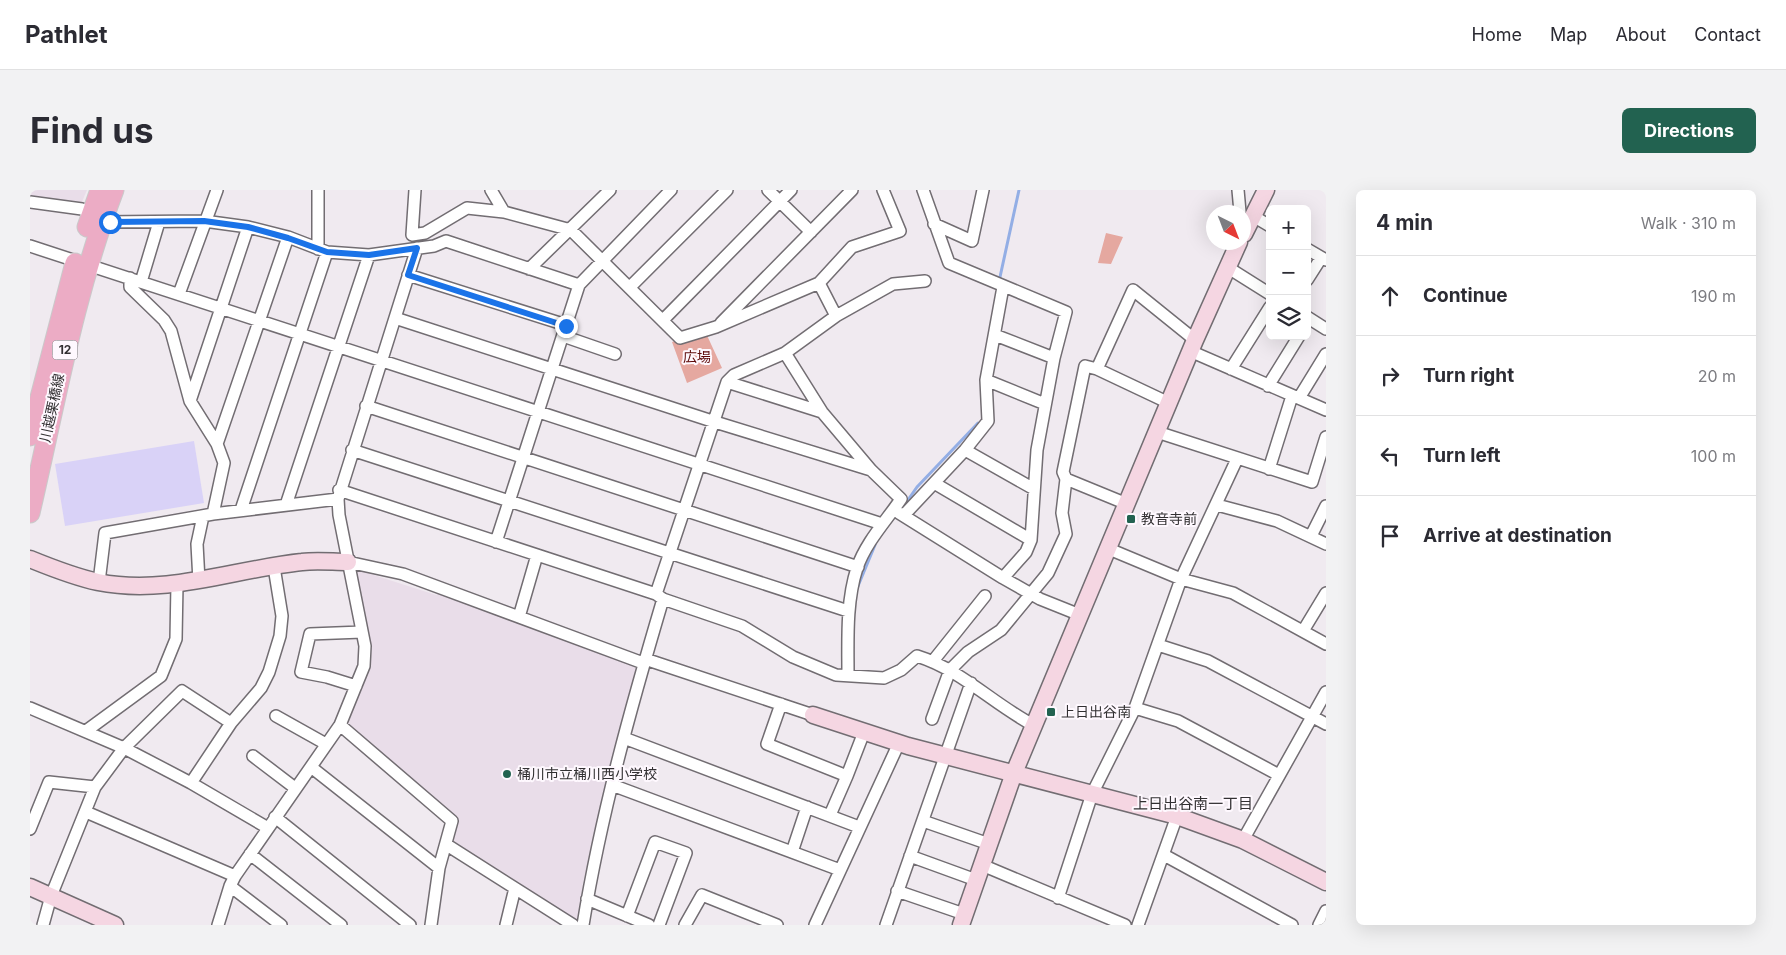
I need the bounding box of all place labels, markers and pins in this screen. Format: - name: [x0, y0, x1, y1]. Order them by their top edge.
- place label: 教音寺前: [1141, 510, 1197, 527]
- marker: 教音寺前: [1125, 513, 1137, 525]
- place label: 上日出谷南: [1061, 703, 1131, 720]
- marker: 上日出谷南: [1045, 706, 1057, 718]
- place label: 桶川市立桶川西小学校: [517, 765, 657, 782]
- marker: 桶川市立桶川西小学校: [501, 768, 513, 780]

